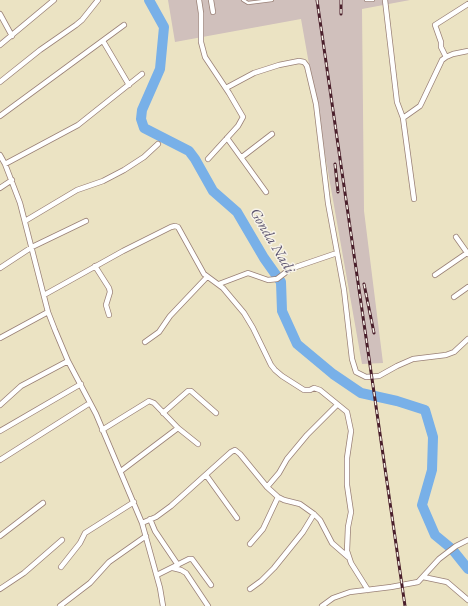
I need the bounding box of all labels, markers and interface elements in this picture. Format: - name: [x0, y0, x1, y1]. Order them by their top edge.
- water label: Gonda Nadi: [245, 205, 299, 277]

